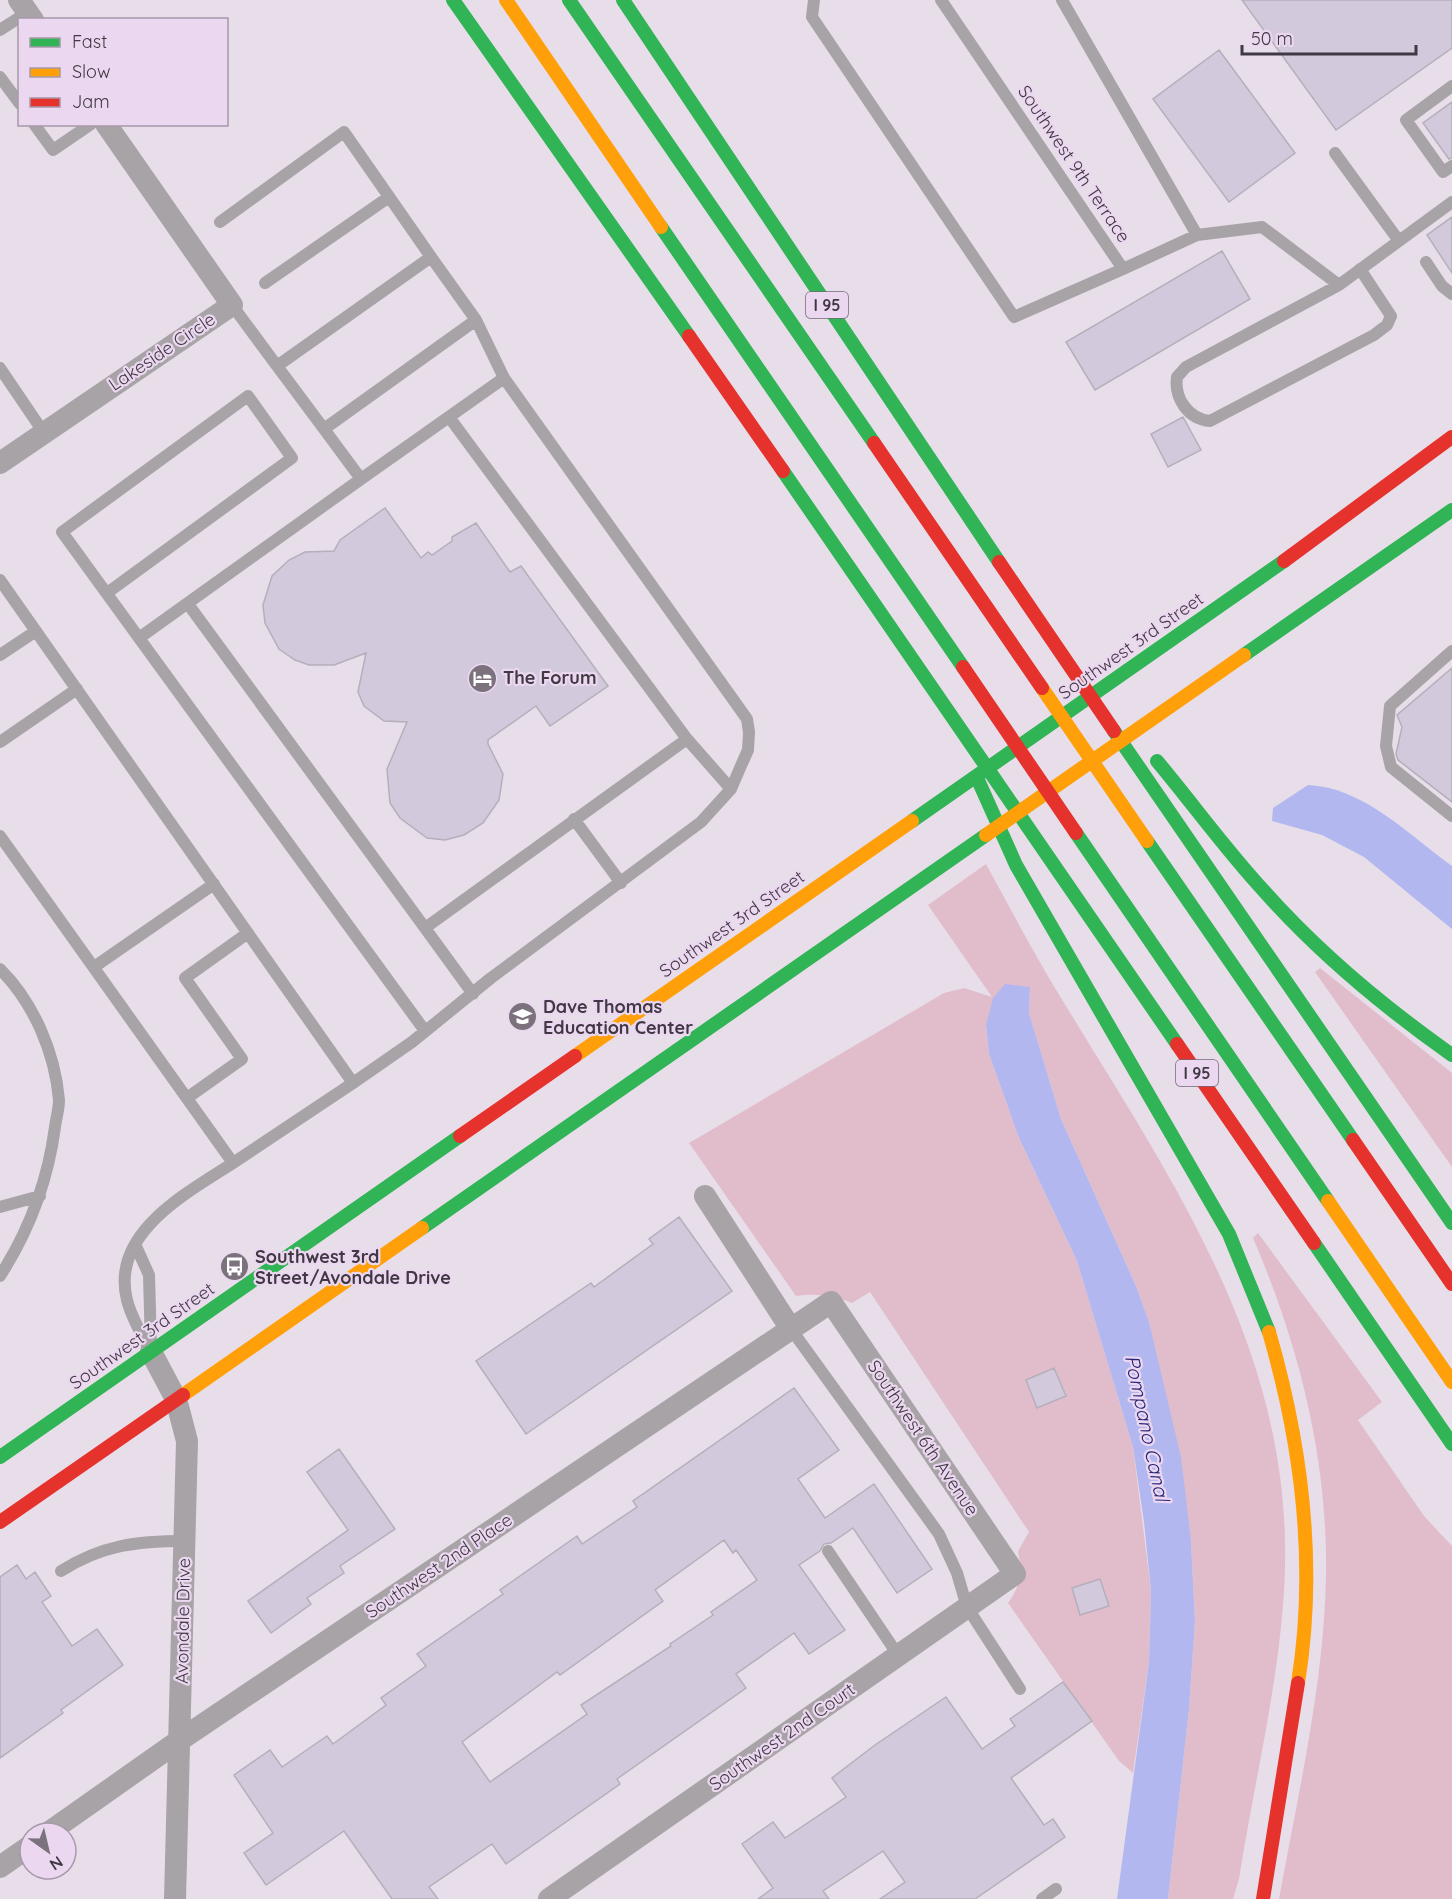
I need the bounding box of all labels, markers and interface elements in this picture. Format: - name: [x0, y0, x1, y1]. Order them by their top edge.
- legend: [18, 18, 228, 126]
- scale bar: [1242, 18, 1416, 56]
- text: 50 m: [1251, 27, 1293, 50]
- text: Fast: [72, 30, 107, 53]
- text: Slow: [72, 60, 110, 83]
- street label: Southwest 9th Terrace: [1013, 81, 1136, 247]
- text: Jam: [72, 90, 110, 113]
- road number: I 95: [806, 292, 848, 318]
- street label: Lakeside Circle: [104, 307, 219, 396]
- street label: Southwest 3rd Street: [1054, 587, 1208, 704]
- hotel icon: The Forum: [466, 662, 498, 694]
- place label: The Forum: [503, 666, 597, 689]
- street label: Southwest 3rd Street: [655, 865, 809, 982]
- place label: Dave Thomas Education Center: [543, 995, 693, 1039]
- school or university icon: Dave Thomas Education Center: [506, 1001, 538, 1033]
- road number: I 95: [1176, 1060, 1218, 1086]
- place label: Southwest 3rd Street/Avondale Drive: [255, 1245, 451, 1289]
- bus stop icon: Southwest 3rd Street/Avondale Drive: [218, 1251, 250, 1283]
- street label: Southwest 3rd Street: [65, 1277, 219, 1394]
- water label: Pompano Canal: [1120, 1353, 1176, 1506]
- street label: Southwest 6th Avenue: [863, 1355, 984, 1520]
- street label: Southwest 2nd Place: [361, 1508, 517, 1623]
- street label: Avondale Drive: [170, 1558, 195, 1684]
- street label: Southwest 2nd Court: [704, 1678, 859, 1796]
- north arrow: [18, 1821, 78, 1881]
- text: N: [46, 1852, 67, 1875]

